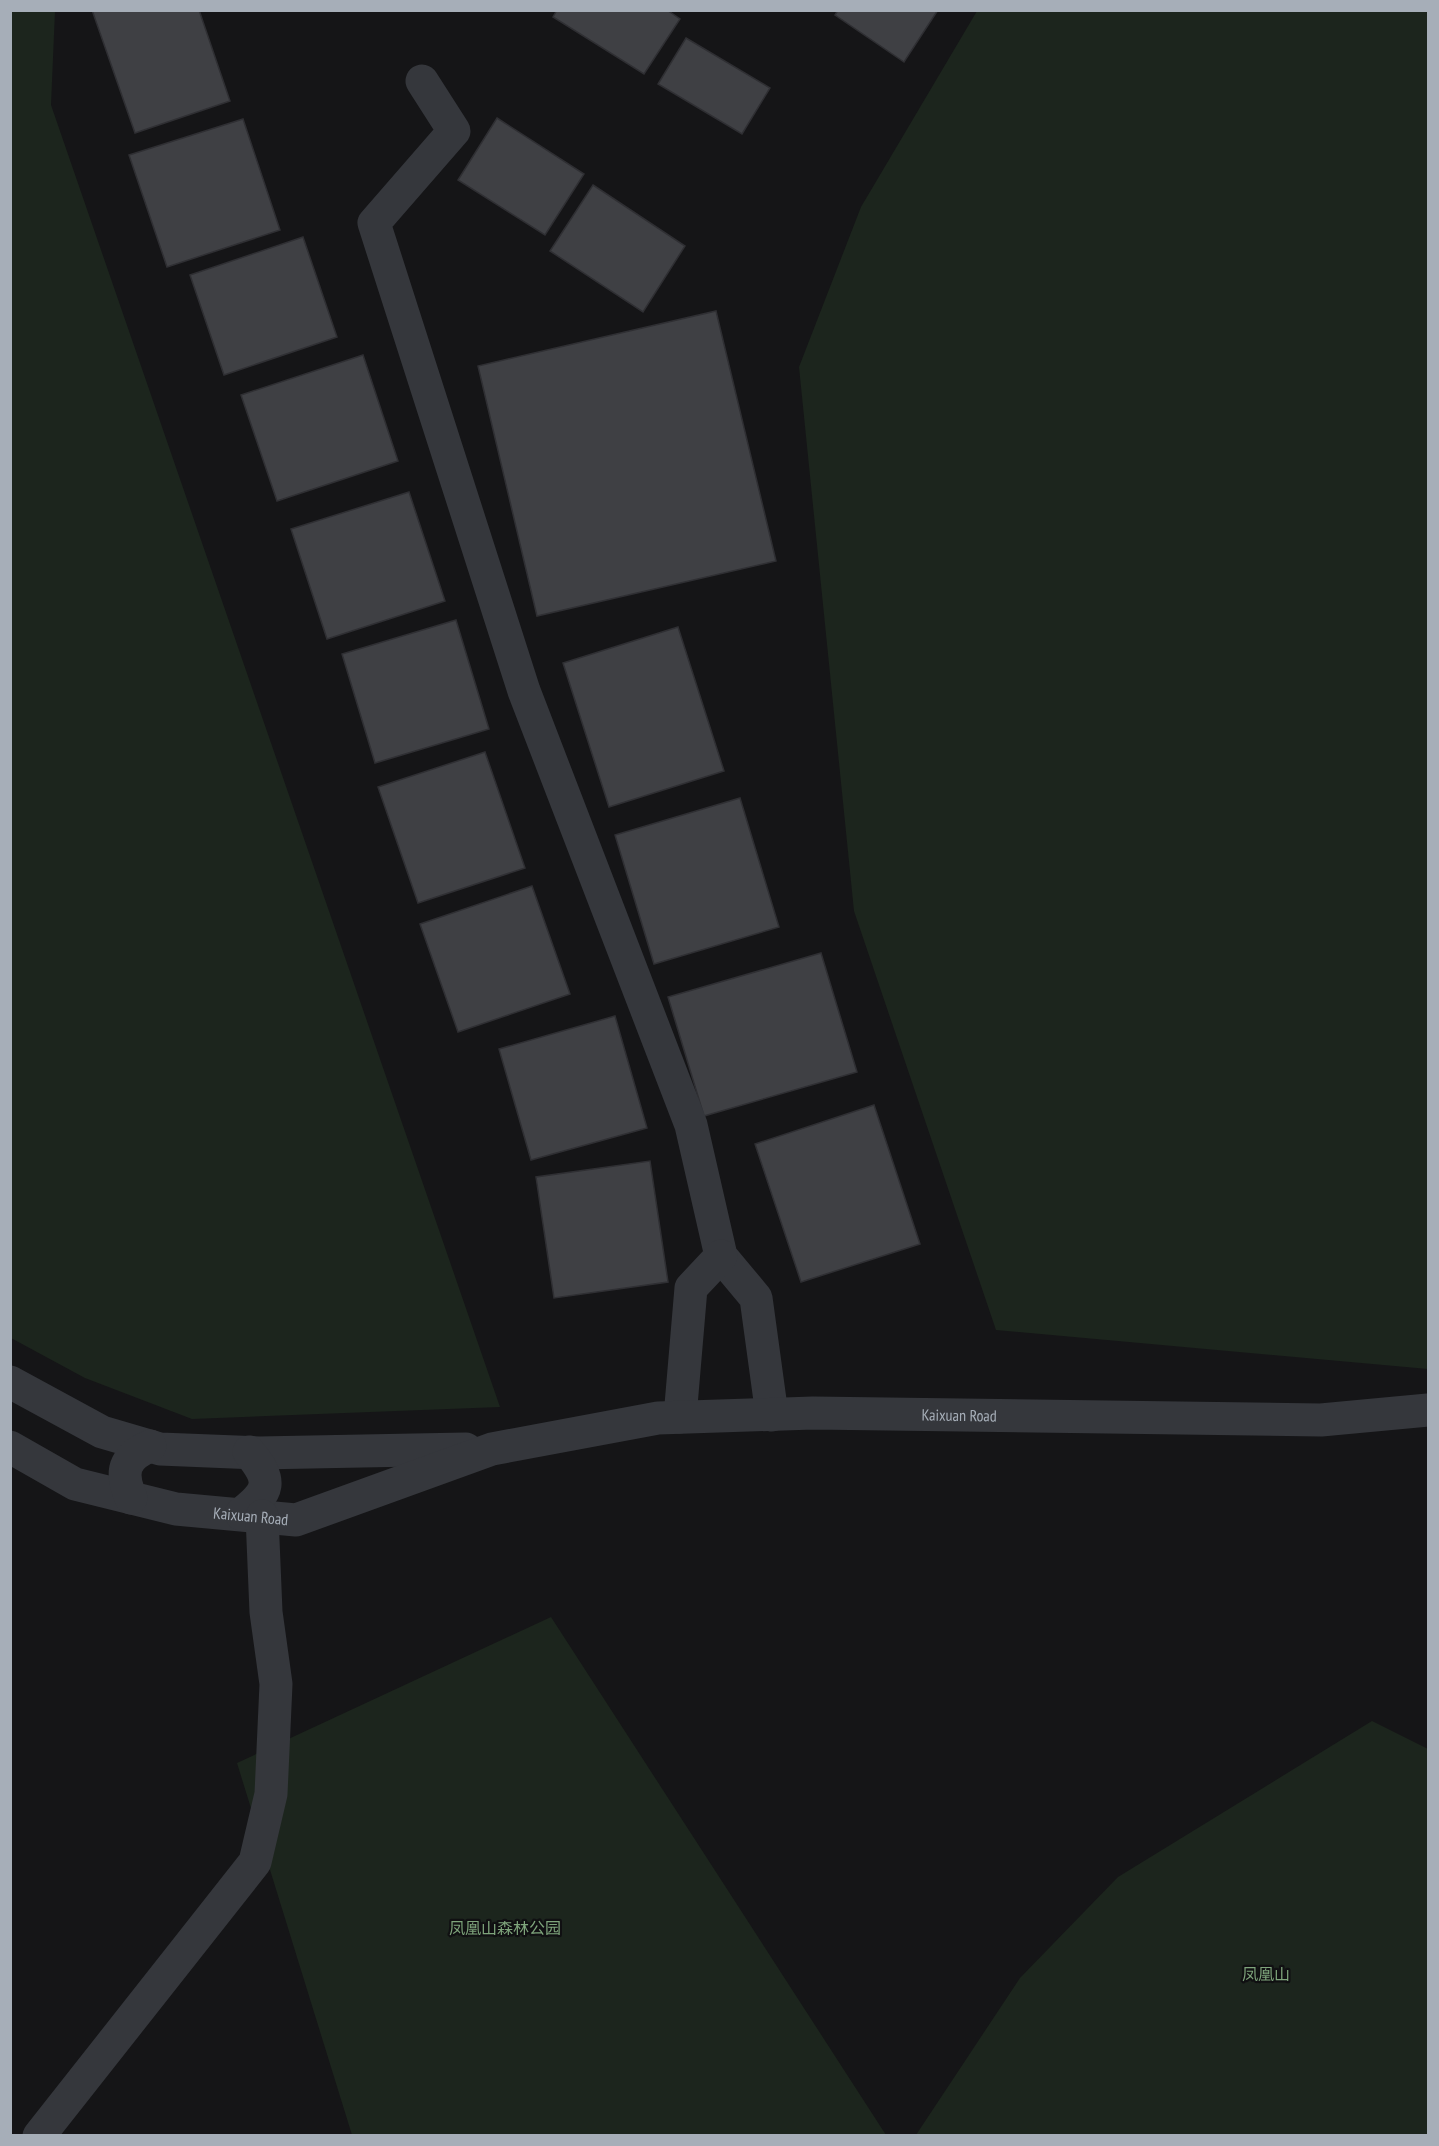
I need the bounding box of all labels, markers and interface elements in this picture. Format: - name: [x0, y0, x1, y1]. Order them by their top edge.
- street label: Kaixuan Road: [922, 1404, 997, 1426]
- street label: Kaixuan Road: [213, 1502, 289, 1529]
- park label: 凤凰山森林公园: [449, 1918, 561, 1938]
- park label: 凤凰山: [1242, 1964, 1290, 1984]

